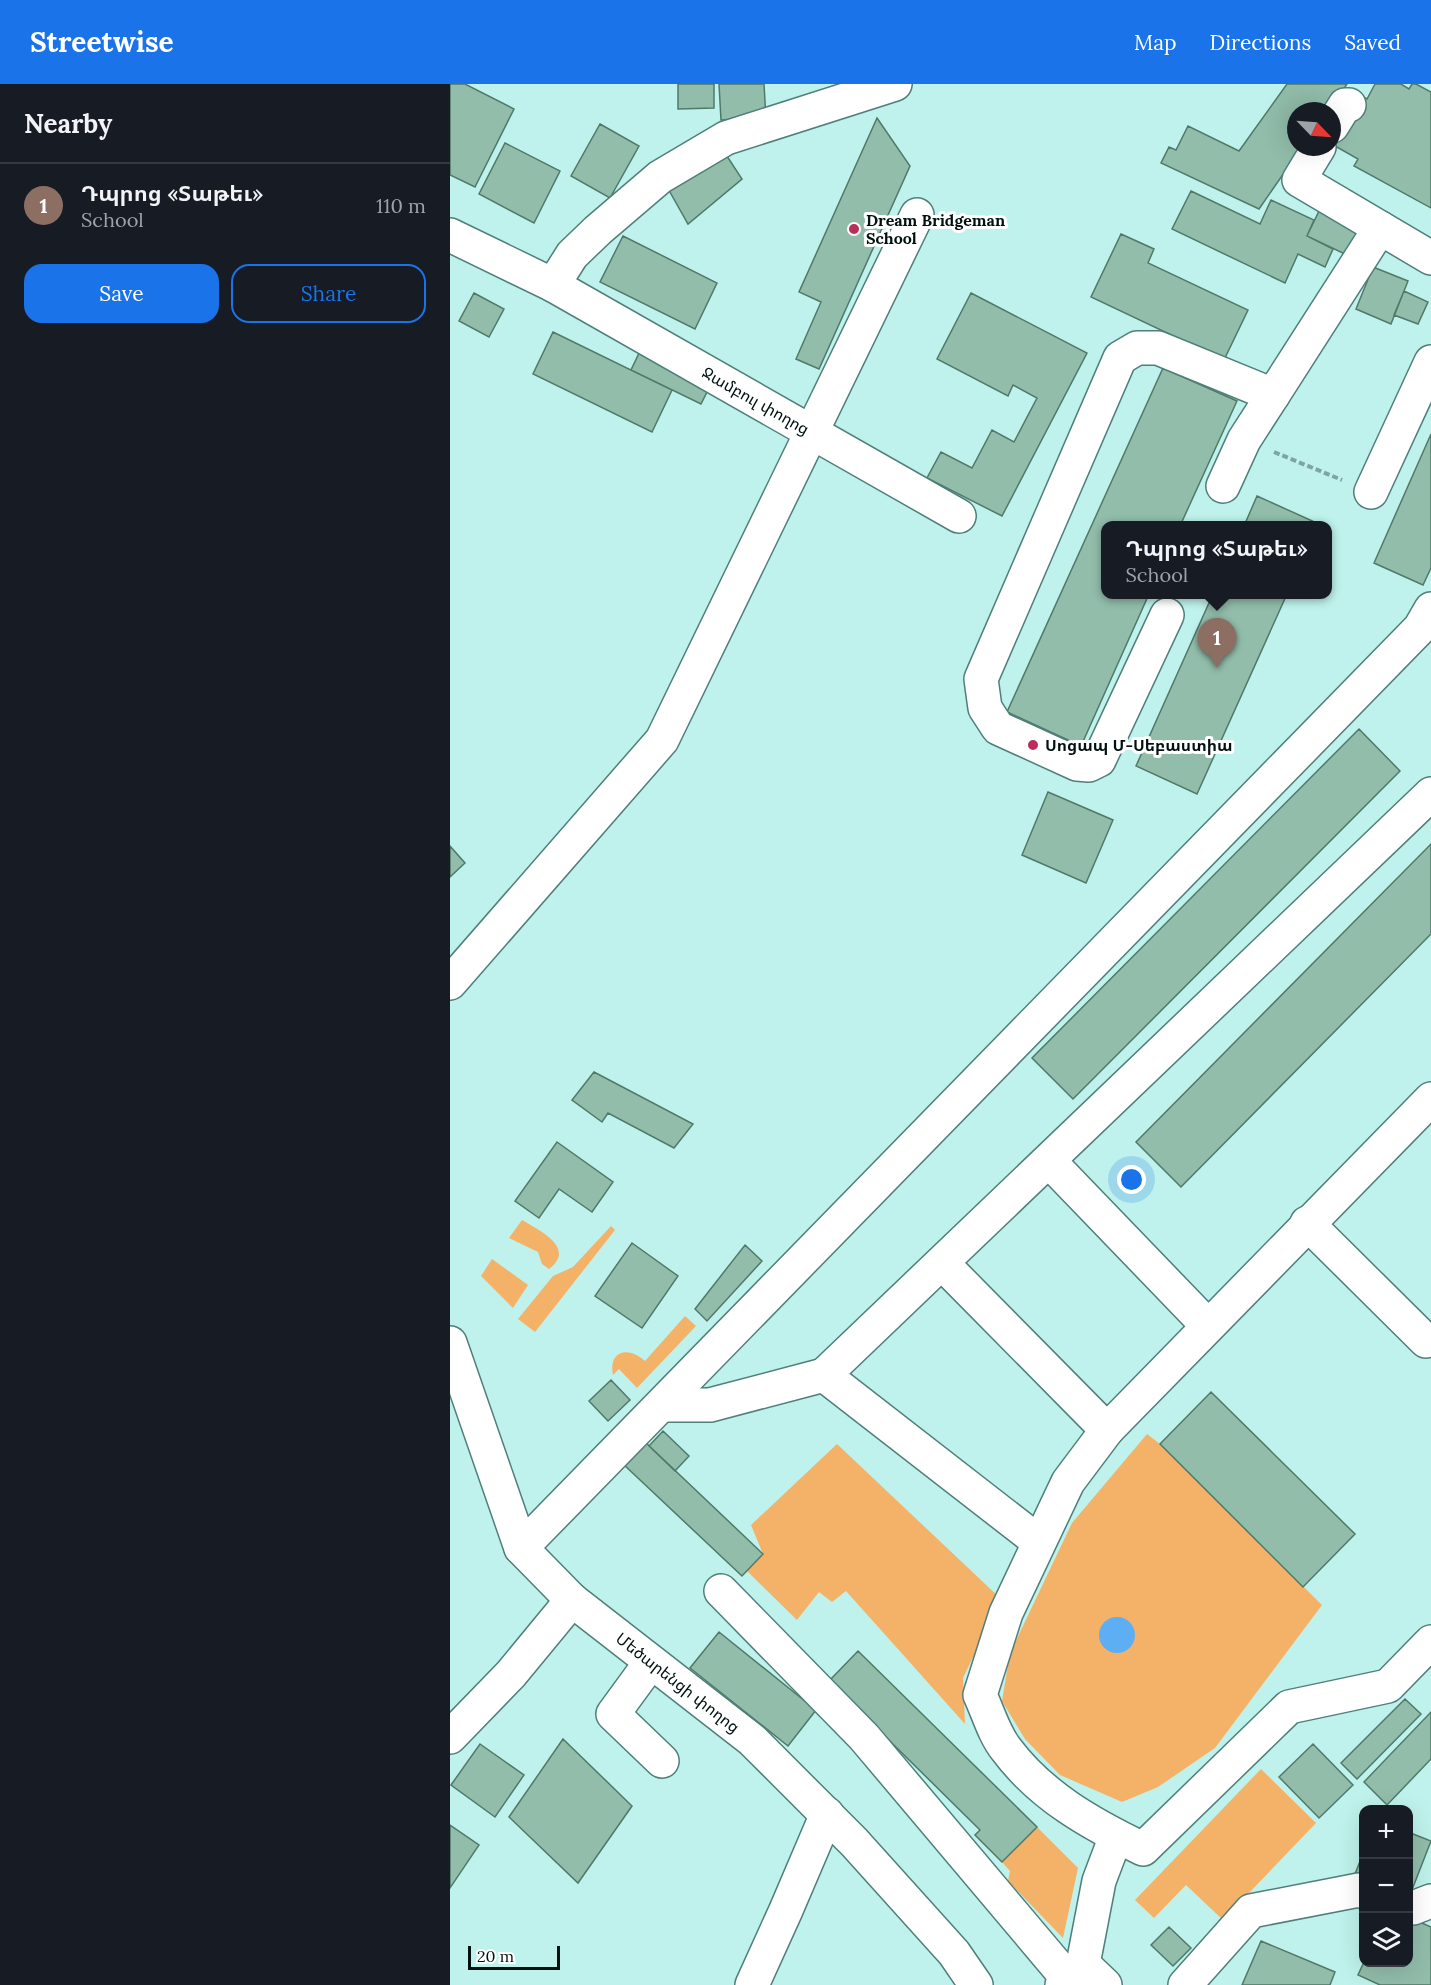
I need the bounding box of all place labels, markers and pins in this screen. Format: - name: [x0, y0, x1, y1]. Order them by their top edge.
- place label: Dream Bridgeman School: [866, 210, 1005, 248]
- marker: Dream Bridgeman School: [847, 222, 861, 236]
- pin: 1: [1198, 618, 1236, 668]
- place label: Սոցապ Մ-Սեբաստիա: [1045, 735, 1233, 755]
- marker: Սոցապ Մ-Սեբաստիա: [1026, 738, 1040, 752]

